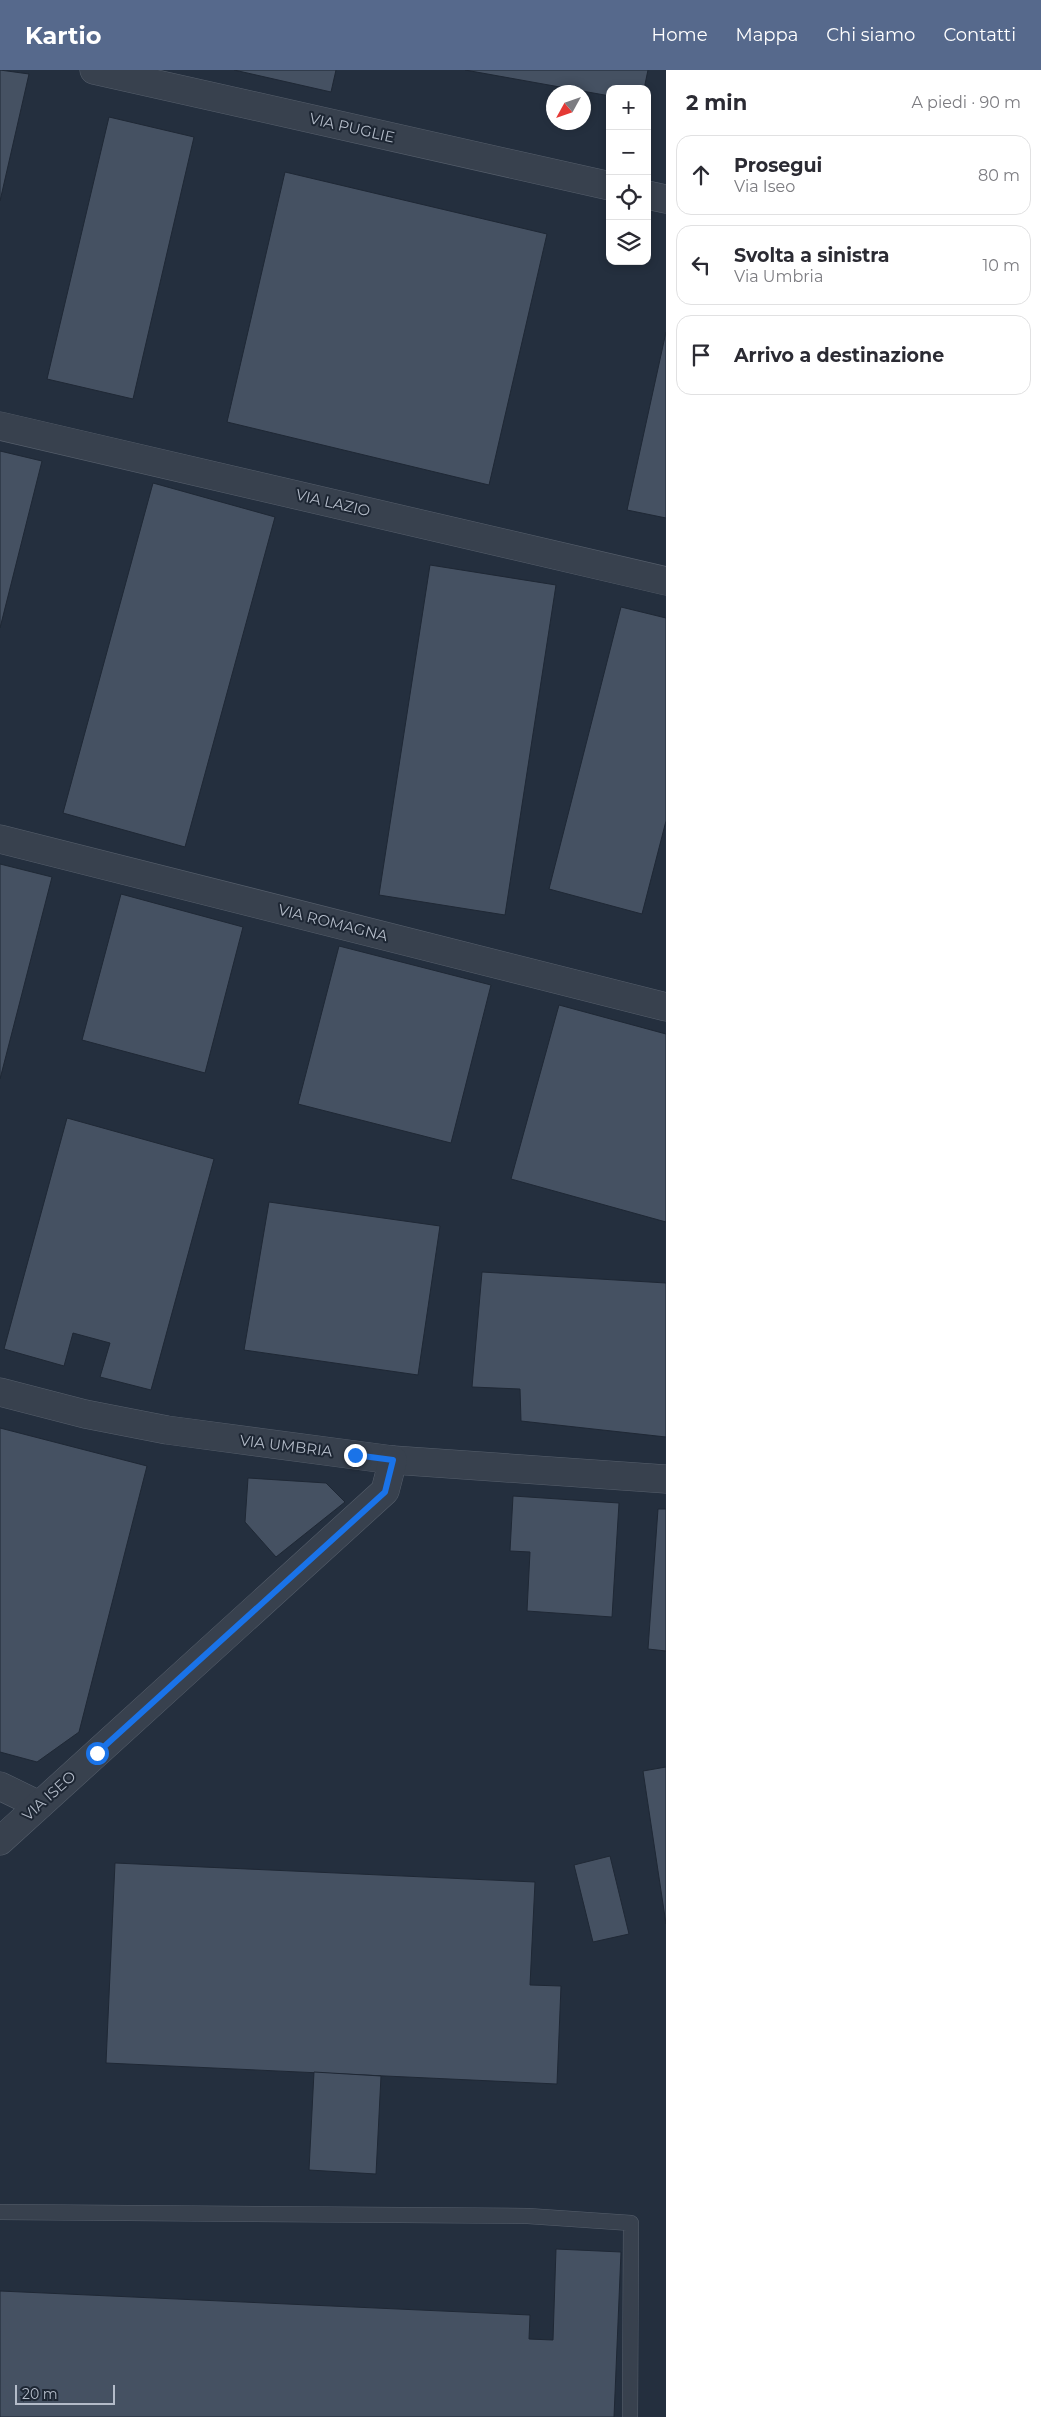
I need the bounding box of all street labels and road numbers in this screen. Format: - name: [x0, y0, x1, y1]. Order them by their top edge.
- street label: VIA PUGLIE: [308, 108, 397, 147]
- street label: VIA LAZIO: [294, 485, 372, 520]
- street label: VIA ROMAGNA: [276, 900, 390, 945]
- street label: VIA UMBRIA: [239, 1430, 334, 1461]
- street label: VIA ISEO: [18, 1767, 79, 1825]

